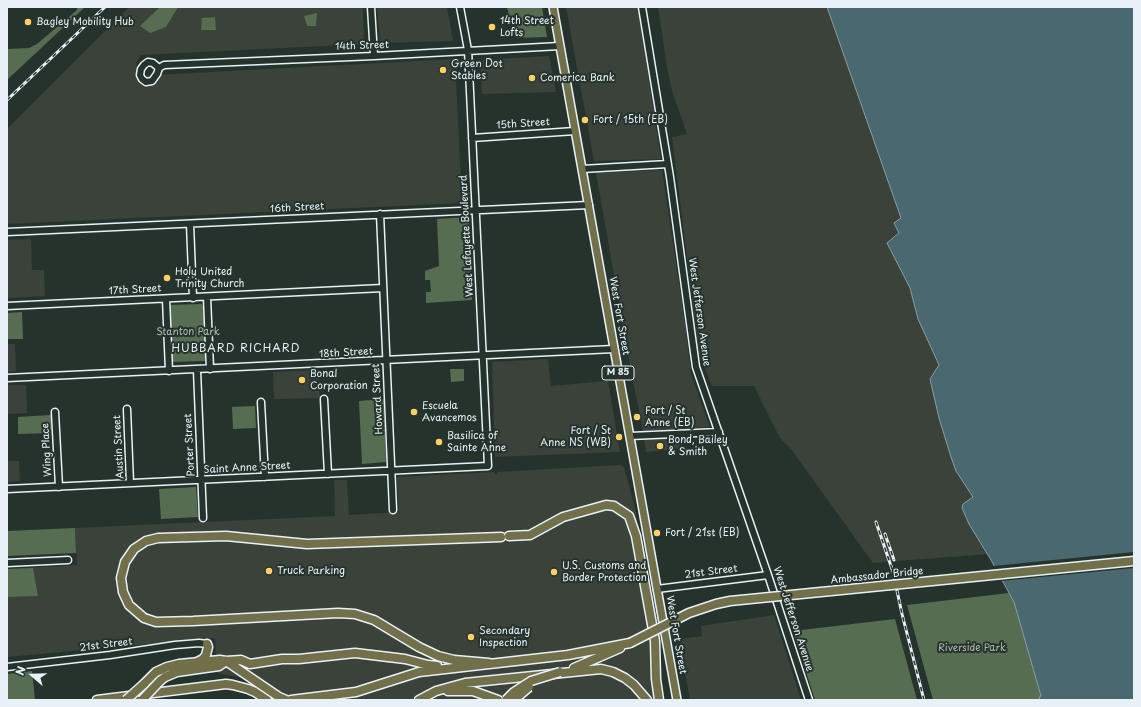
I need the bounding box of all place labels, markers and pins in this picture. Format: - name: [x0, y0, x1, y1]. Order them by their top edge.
- place label: 14th Street Lofts: [500, 15, 554, 38]
- place label: Bagley Mobility Hub: [36, 16, 134, 28]
- marker: Bagley Mobility Hub: [23, 17, 33, 27]
- marker: 14th Street Lofts: [487, 22, 497, 32]
- place label: Green Dot Stables: [451, 58, 503, 82]
- marker: Green Dot Stables: [438, 65, 448, 75]
- place label: Comerica Bank: [540, 72, 615, 84]
- marker: Comerica Bank: [527, 73, 537, 83]
- place label: Fort / 15th (EB): [593, 114, 668, 126]
- marker: Fort / 15th (EB): [580, 115, 590, 125]
- place label: Holy United Trinity Church: [175, 266, 244, 290]
- marker: Holy United Trinity Church: [162, 273, 172, 283]
- place label: Bonal Corporation: [310, 368, 368, 392]
- marker: Bonal Corporation: [297, 375, 307, 385]
- place label: Escuela Avancemos: [422, 400, 477, 424]
- place label: Fort / St Anne (EB): [645, 405, 694, 428]
- marker: Escuela Avancemos: [409, 407, 419, 417]
- marker: Fort / St Anne (EB): [632, 412, 642, 422]
- place label: Fort / St Anne NS (WB): [540, 425, 611, 448]
- place label: Basilica of Sainte Anne: [447, 430, 506, 454]
- marker: Fort / St Anne NS (WB): [614, 432, 624, 442]
- place label: Bond, Bailey & Smith: [668, 434, 728, 458]
- marker: Basilica of Sainte Anne: [434, 437, 444, 447]
- marker: Bond, Bailey & Smith: [655, 441, 665, 451]
- place label: Fort / 21st (EB): [665, 527, 739, 539]
- marker: Fort / 21st (EB): [652, 528, 662, 538]
- place label: U.S. Customs and Border Protection: [562, 560, 647, 584]
- place label: Truck Parking: [277, 565, 345, 577]
- marker: Truck Parking: [264, 566, 274, 576]
- marker: U.S. Customs and Border Protection: [549, 567, 559, 577]
- place label: Secondary Inspection: [479, 625, 530, 648]
- marker: Secondary Inspection: [466, 632, 476, 642]

